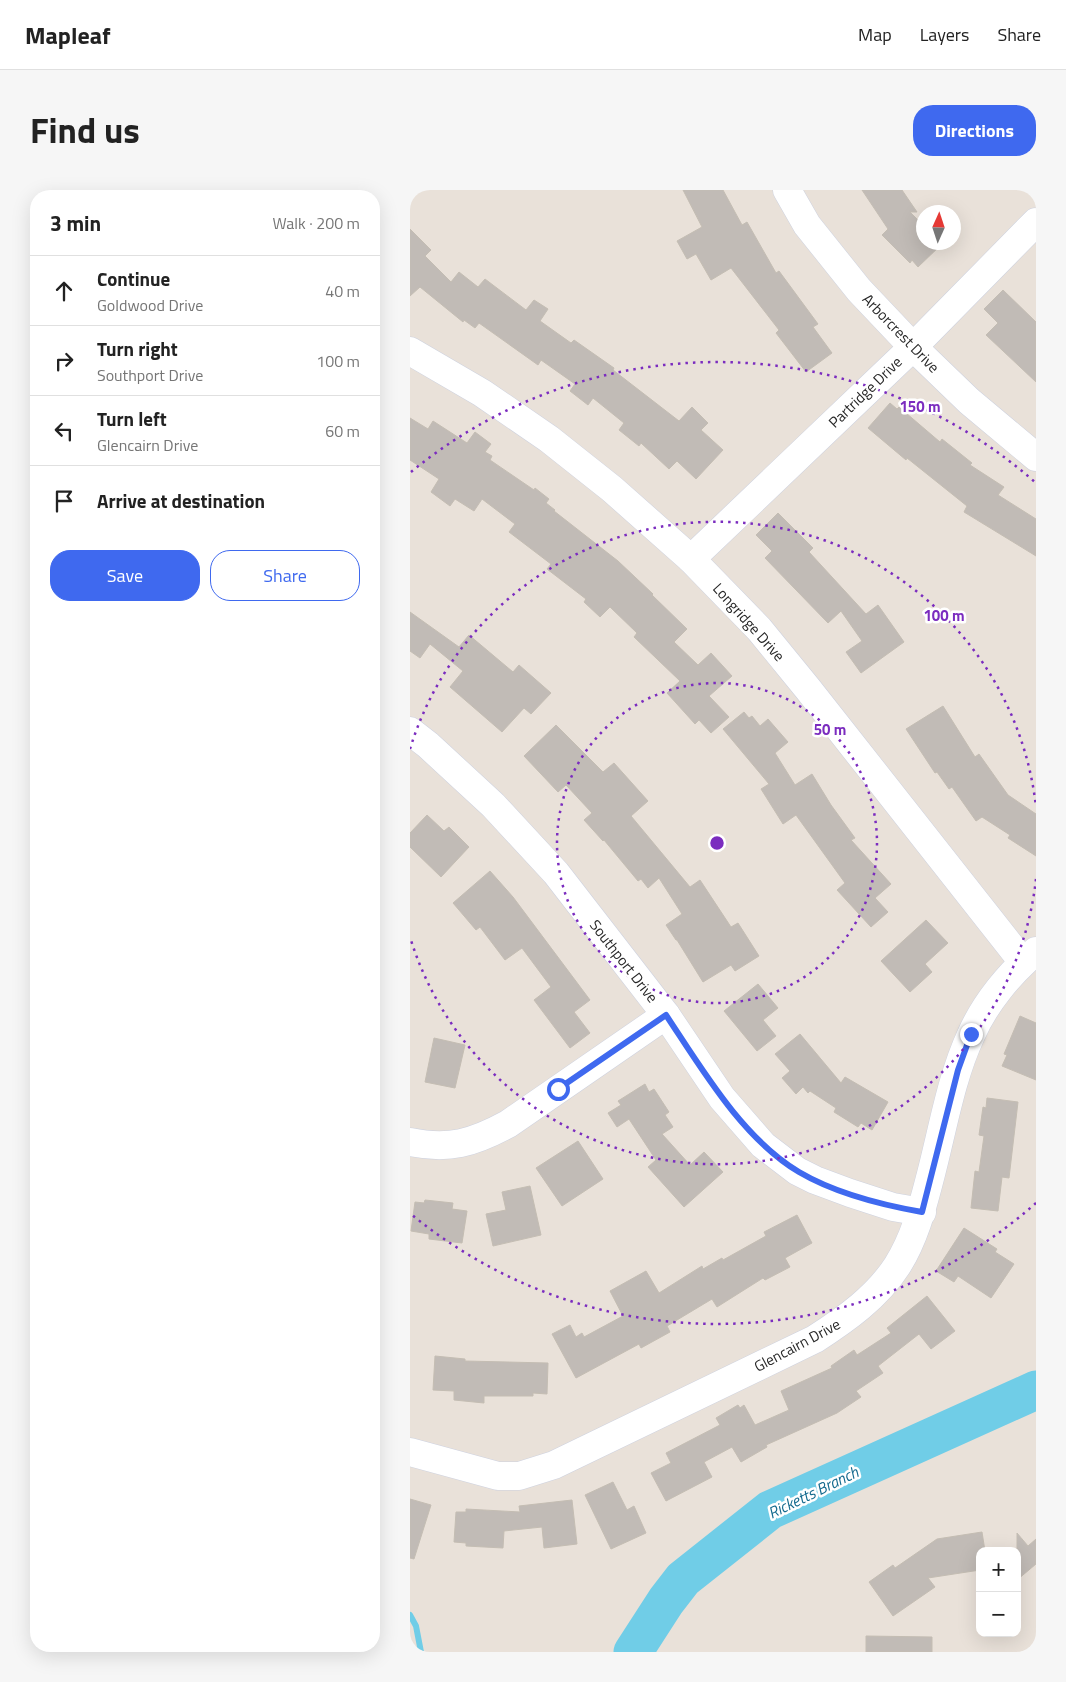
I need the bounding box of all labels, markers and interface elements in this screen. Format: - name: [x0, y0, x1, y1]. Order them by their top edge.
- text: Mapleaf: [25, 17, 110, 53]
- text: Map: [858, 21, 892, 48]
- text: Layers: [920, 21, 969, 48]
- text: Share: [997, 21, 1041, 48]
- text: Find us: [30, 103, 140, 157]
- button: Directions: [913, 105, 1036, 156]
- north arrow: [916, 205, 961, 250]
- text: 3 min: [50, 207, 101, 239]
- text: Walk · 200 m: [272, 211, 360, 235]
- text: Continue: [97, 264, 170, 293]
- icon: ahead: [50, 277, 78, 305]
- text: 40 m: [325, 279, 360, 303]
- street label: Arborcrest Drive: [857, 288, 945, 378]
- text: Goldwood Drive: [97, 293, 203, 317]
- text: Turn right: [97, 334, 178, 363]
- icon: right: [50, 347, 78, 375]
- text: 100 m: [316, 349, 360, 373]
- street label: Partridge Drive: [823, 351, 907, 433]
- text: Southport Drive: [97, 363, 203, 387]
- text: 150 m: [899, 395, 941, 418]
- text: Turn left: [97, 404, 167, 433]
- icon: left: [50, 417, 78, 445]
- text: 60 m: [325, 419, 360, 443]
- text: Glencairn Drive: [97, 433, 198, 457]
- text: Arrive at destination: [97, 486, 265, 515]
- icon: arrive: [50, 487, 78, 515]
- button: Save: [50, 550, 200, 601]
- button: Share: [210, 550, 360, 601]
- street label: Longridge Drive: [707, 578, 791, 666]
- text: 100 m: [923, 604, 965, 627]
- text: 50 m: [814, 718, 846, 741]
- centre of rings: [708, 834, 726, 852]
- street label: Southport Drive: [584, 915, 664, 1007]
- route end: [960, 1023, 983, 1046]
- route start: [547, 1078, 570, 1101]
- street label: Glencairn Drive: [750, 1313, 844, 1377]
- water label: Ricketts Branch: [764, 1459, 863, 1524]
- map controls: [976, 1547, 1021, 1637]
- button: +: [976, 1547, 1021, 1592]
- button: −: [976, 1592, 1021, 1637]

